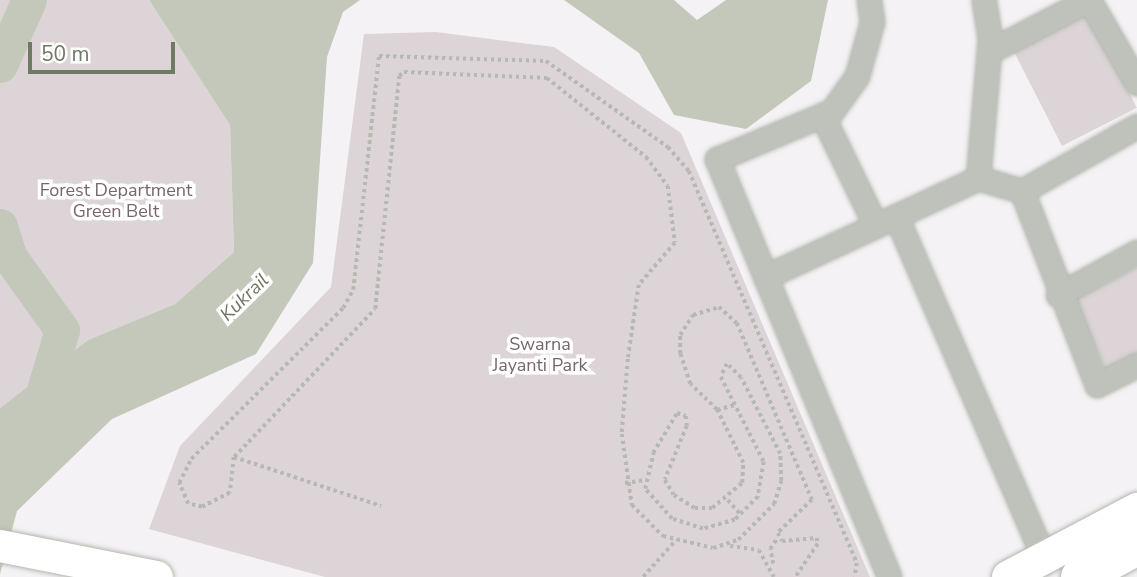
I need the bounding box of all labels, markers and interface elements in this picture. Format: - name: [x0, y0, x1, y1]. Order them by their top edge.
- scale bar: [32, 28, 178, 72]
- text: 50 m: [41, 40, 90, 68]
- park label: Forest Department Green Belt: [40, 180, 192, 222]
- water label: Kukrail: [216, 269, 274, 327]
- park label: Swarna Jayanti Park: [492, 334, 588, 376]

